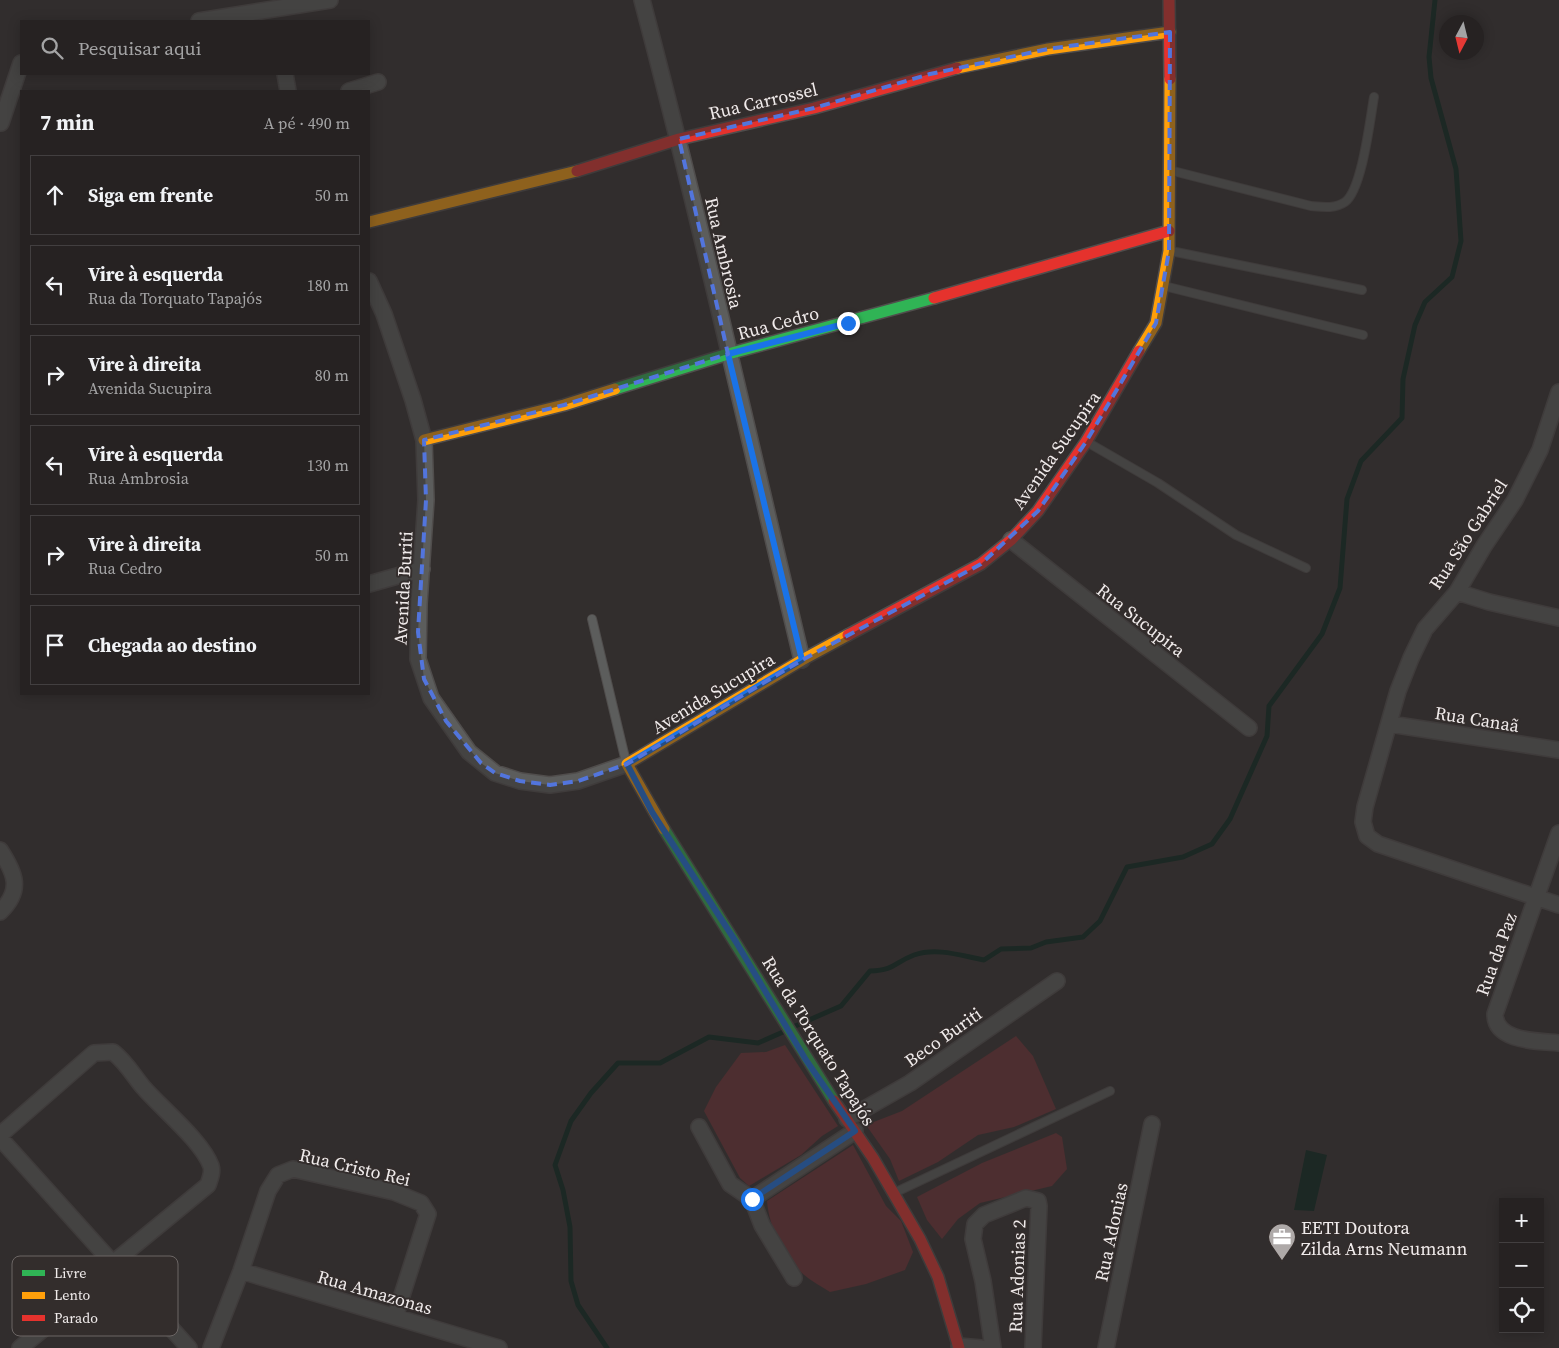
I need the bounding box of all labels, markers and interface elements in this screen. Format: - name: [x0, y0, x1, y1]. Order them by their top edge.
- north arrow: [1439, 15, 1484, 60]
- search box: [20, 20, 370, 75]
- icon: search: [38, 34, 66, 62]
- text: Pesquisar aqui: [78, 35, 201, 61]
- street label: Rua Carrossel: [706, 76, 820, 126]
- text: 7 min: [40, 108, 95, 137]
- text: A pé · 490 m: [264, 112, 350, 134]
- icon: ahead: [41, 181, 69, 209]
- text: Siga em frente: [88, 182, 213, 208]
- text: 50 m: [315, 184, 349, 206]
- street label: Rua Ambrosia: [699, 195, 749, 312]
- text: Vire à esquerda: [88, 261, 223, 287]
- icon: left: [41, 271, 69, 299]
- text: 180 m: [307, 274, 349, 296]
- text: Rua da Torquato Tapajós: [88, 287, 262, 309]
- street label: Rua Cedro: [734, 300, 822, 346]
- route end: [837, 312, 860, 335]
- text: Vire à direita: [88, 351, 201, 377]
- icon: right: [41, 361, 69, 389]
- text: 80 m: [315, 364, 349, 386]
- text: Avenida Sucupira: [88, 377, 212, 399]
- street label: Avenida Sucupira: [1006, 385, 1107, 514]
- text: Vire à esquerda: [88, 441, 223, 467]
- icon: left: [41, 451, 69, 479]
- text: 130 m: [307, 454, 349, 476]
- text: Rua Ambrosia: [88, 467, 189, 489]
- street label: Rua São Gabriel: [1423, 474, 1513, 594]
- street label: Avenida Buriti: [388, 530, 418, 646]
- text: Vire à direita: [88, 531, 201, 557]
- icon: right: [41, 541, 69, 569]
- text: 50 m: [315, 544, 349, 566]
- text: Rua Cedro: [88, 557, 162, 579]
- street label: Rua Sucupira: [1091, 577, 1191, 663]
- icon: arrive: [41, 631, 69, 659]
- text: Chegada ao destino: [88, 632, 257, 658]
- street label: Avenida Sucupira: [647, 646, 780, 740]
- street label: Rua Canaã: [1433, 700, 1522, 738]
- street label: Rua da Paz: [1469, 909, 1523, 999]
- street label: Rua da Torquato Tapajós: [757, 951, 882, 1131]
- street label: Beco Buriti: [899, 1001, 987, 1073]
- street label: Rua Cristo Rei: [297, 1142, 413, 1192]
- street label: Rua Adonias: [1088, 1180, 1134, 1284]
- route start: [741, 1188, 764, 1211]
- map controls: [1499, 1198, 1544, 1333]
- button: +: [1499, 1198, 1544, 1243]
- place label: EETI Doutora Zilda Arns Neumann: [1301, 1215, 1467, 1261]
- street label: Rua Adonias 2: [1003, 1219, 1031, 1333]
- office icon: EETI Doutora Zilda Arns Neumann: [1267, 1222, 1297, 1261]
- button: −: [1499, 1243, 1544, 1288]
- legend: [12, 1256, 178, 1336]
- text: Livre: [54, 1263, 86, 1283]
- street label: Rua Amazonas: [315, 1264, 436, 1320]
- text: Lento: [54, 1285, 90, 1305]
- button: locate: [1499, 1288, 1544, 1333]
- text: Parado: [54, 1308, 98, 1328]

